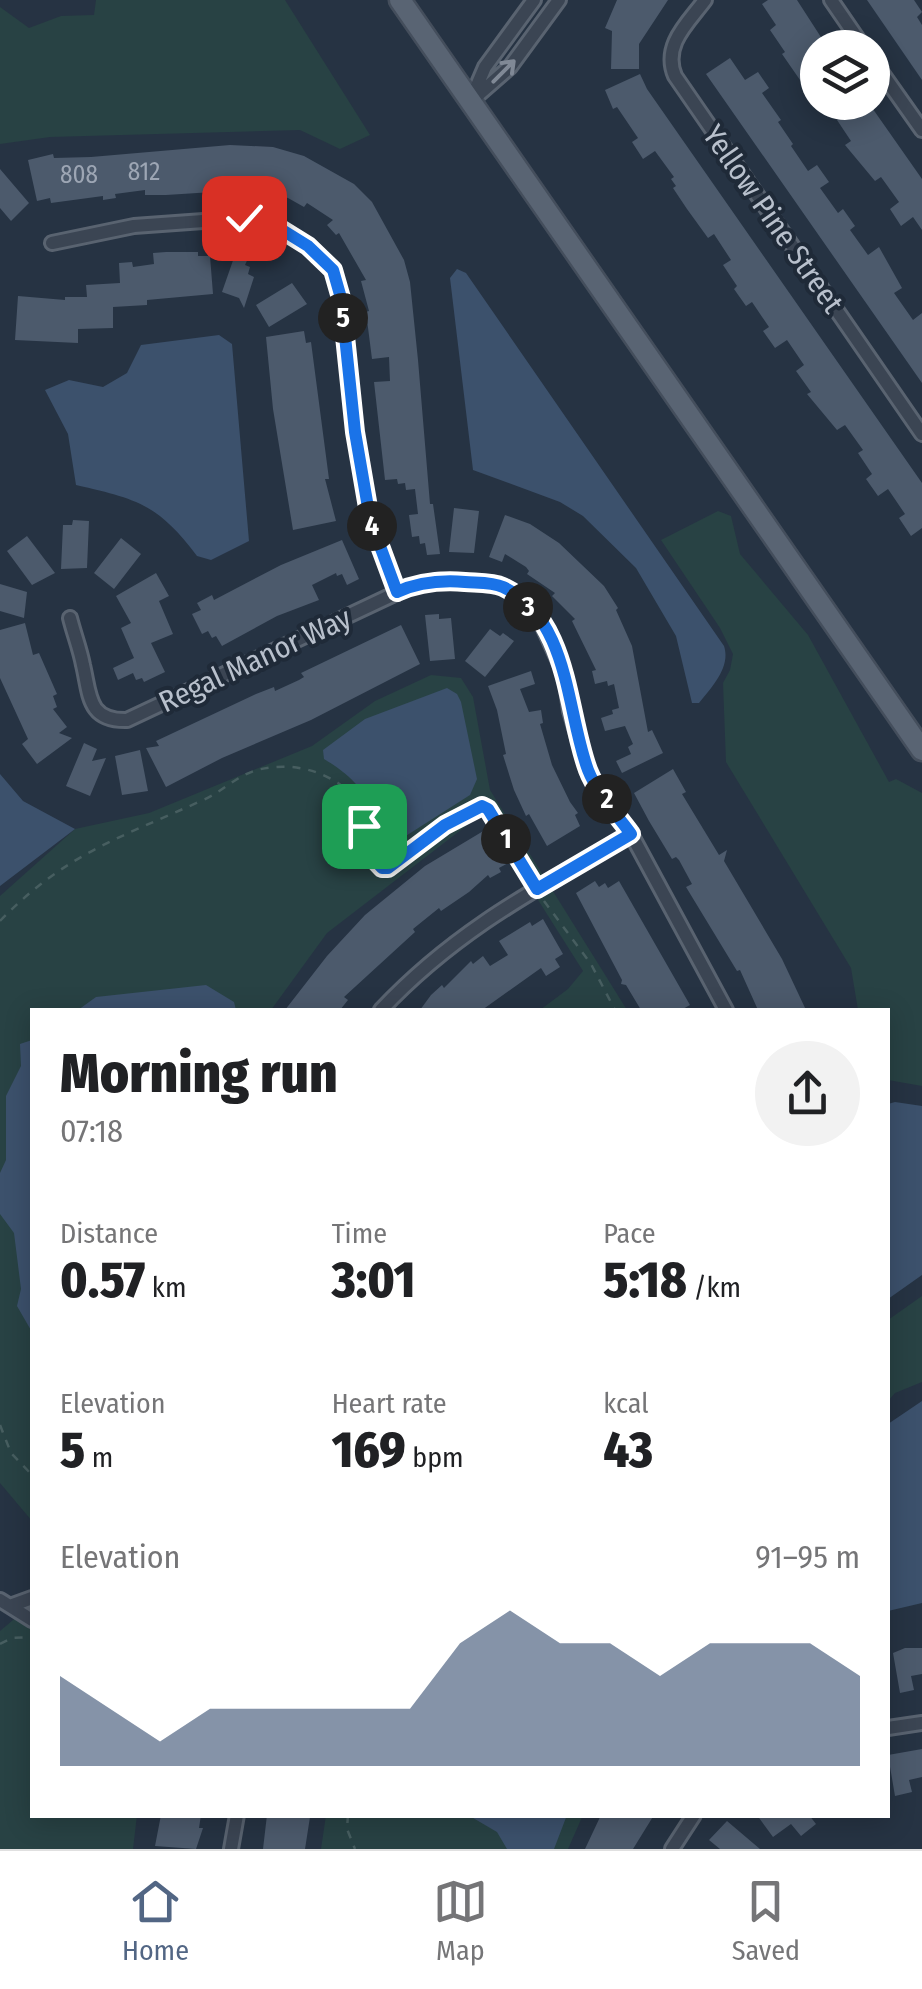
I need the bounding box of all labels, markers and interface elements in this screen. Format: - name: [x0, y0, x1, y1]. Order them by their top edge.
- map controls: [800, 30, 890, 120]
- button: layers: [800, 30, 890, 120]
- one-way arrow: [492, 59, 516, 83]
- street label: Yellow Pine Street: [695, 118, 851, 320]
- house number: 812: [128, 157, 160, 187]
- house number: 808: [60, 160, 98, 190]
- pin: [202, 176, 287, 261]
- icon: check: [217, 191, 272, 246]
- pin: 5: [318, 293, 368, 343]
- text: 5: [336, 301, 350, 334]
- pin: 4: [347, 501, 397, 551]
- text: 4: [365, 509, 379, 542]
- pin: 3: [503, 582, 553, 632]
- text: 3: [521, 590, 535, 623]
- street label: Regal Manor Way: [153, 599, 357, 720]
- pin: 2: [582, 774, 632, 824]
- text: 2: [601, 782, 613, 815]
- pin: [322, 784, 407, 869]
- icon: arrive: [337, 799, 392, 854]
- pin: 1: [481, 814, 531, 864]
- text: 1: [500, 822, 512, 855]
- text: Morning run: [60, 1041, 338, 1107]
- button: share: [755, 1041, 860, 1146]
- text: 07:18: [60, 1112, 123, 1150]
- text: Distance: [60, 1217, 158, 1250]
- text: Time: [332, 1217, 387, 1250]
- text: Pace: [603, 1217, 656, 1250]
- text: 0.57: [60, 1250, 145, 1310]
- text: 3:01: [332, 1250, 416, 1310]
- text: 5:18: [603, 1250, 687, 1310]
- text: km: [145, 1271, 186, 1304]
- text: /km: [687, 1271, 741, 1304]
- text: Elevation: [60, 1387, 165, 1420]
- text: Heart rate: [332, 1387, 447, 1420]
- text: kcal: [603, 1387, 649, 1420]
- text: 5: [60, 1420, 85, 1480]
- text: 169: [332, 1420, 406, 1480]
- text: 43: [603, 1420, 653, 1480]
- text: m: [85, 1441, 113, 1474]
- text: bpm: [406, 1441, 464, 1474]
- text: Elevation: [60, 1538, 180, 1576]
- text: 91–95 m: [755, 1538, 860, 1576]
- tab: Home: [122, 1874, 189, 1967]
- tab: Map: [433, 1874, 488, 1967]
- tab: Saved: [732, 1874, 800, 1967]

